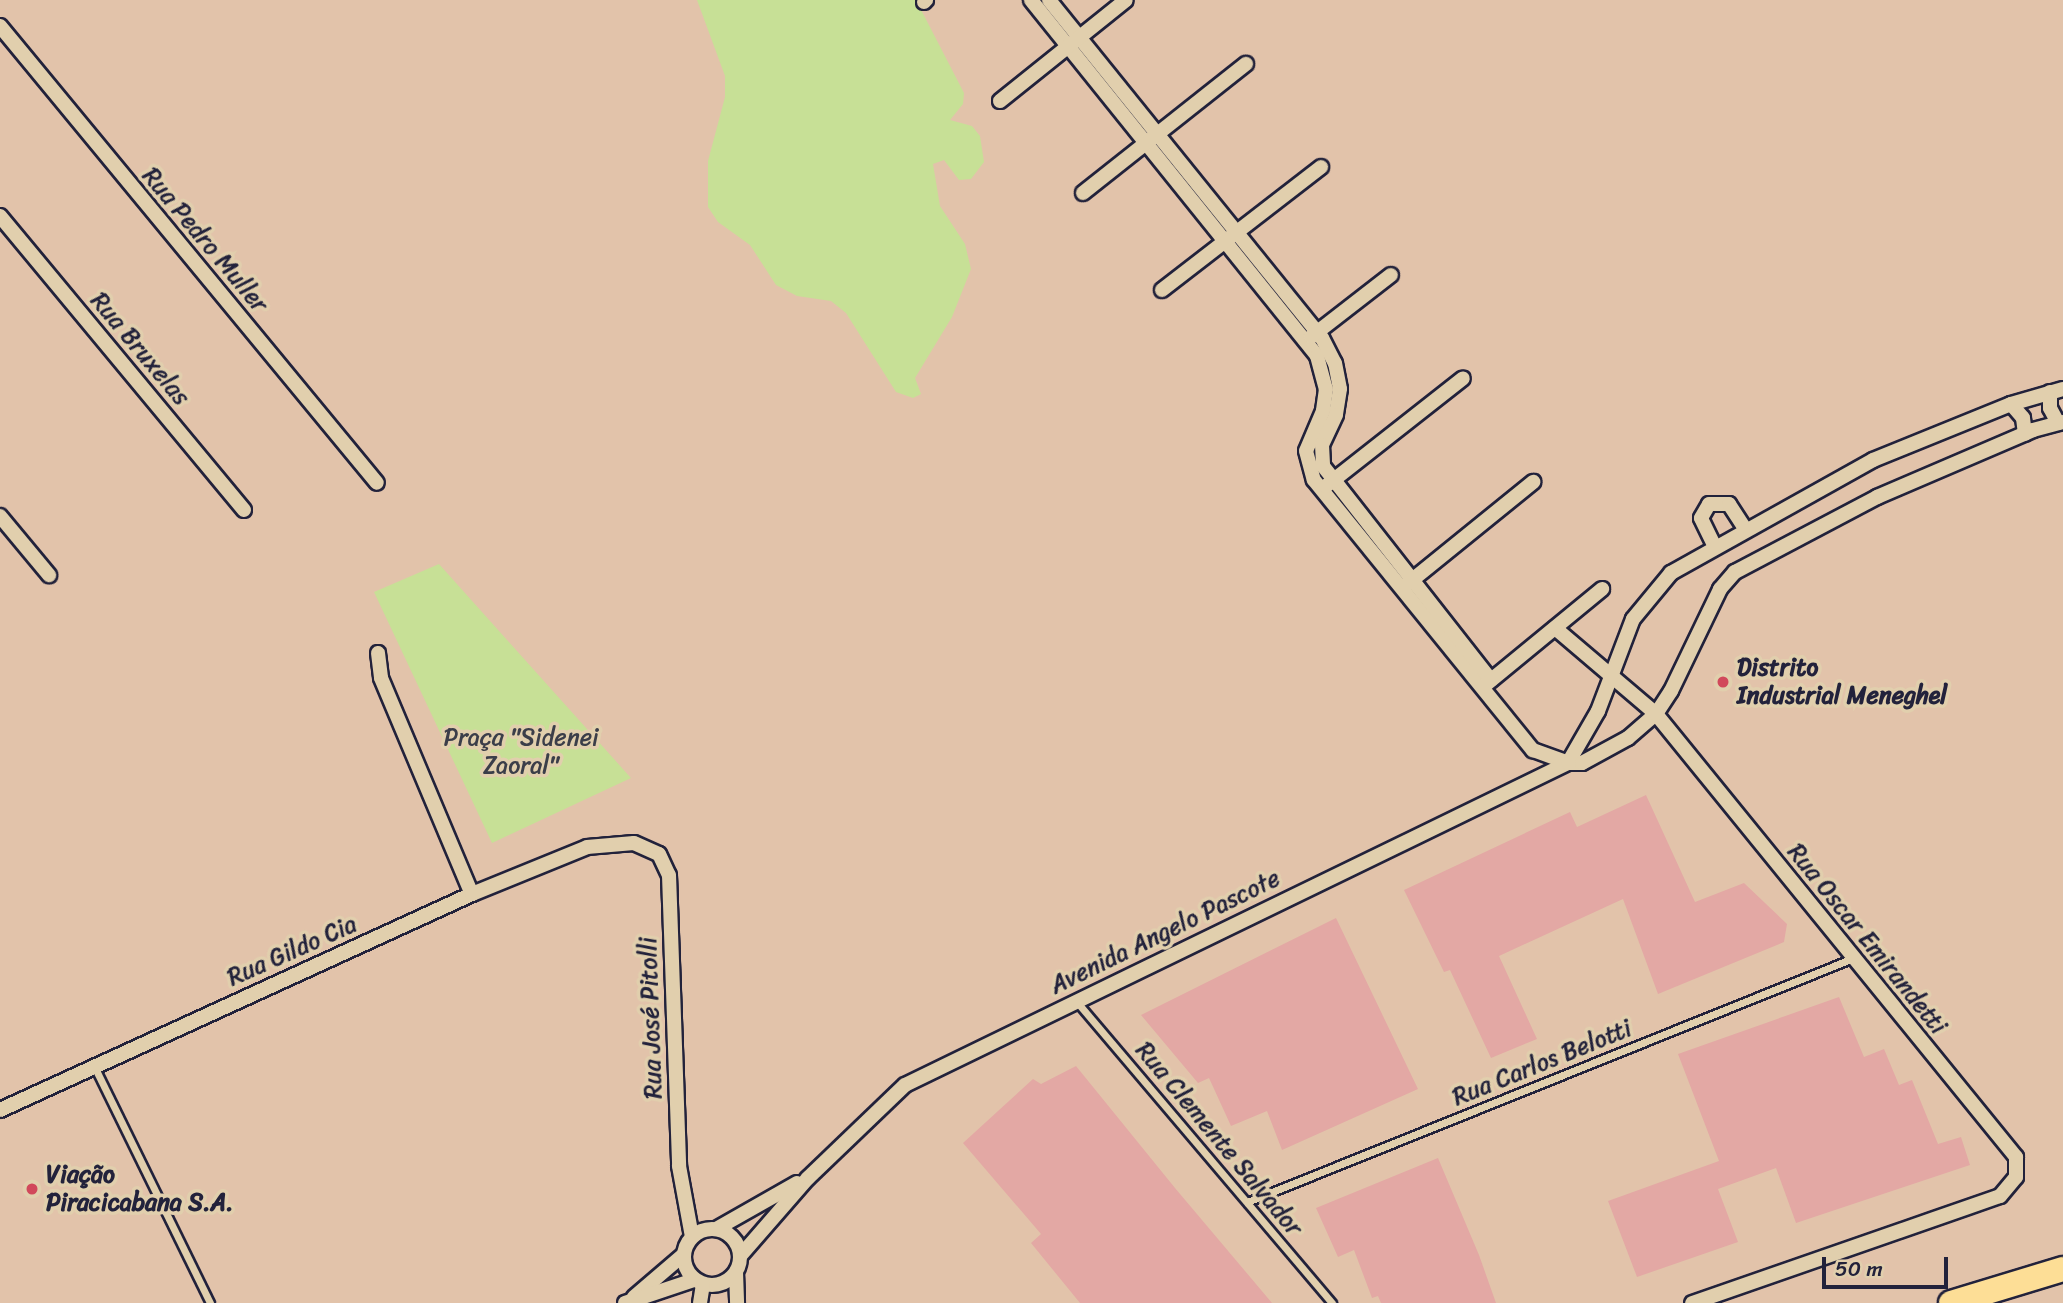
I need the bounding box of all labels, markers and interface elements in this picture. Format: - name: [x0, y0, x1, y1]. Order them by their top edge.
- street label: Rua Pedro Muller: [136, 161, 274, 319]
- street label: Rua Bruxelas: [85, 287, 195, 411]
- place label: Distrito Industrial Meneghel: [1737, 654, 1947, 710]
- marker: Distrito Industrial Meneghel: [1715, 674, 1731, 690]
- park label: Praça "Sidenei Zaoral": [444, 724, 598, 780]
- street label: Rua Oscar Emirandetti: [1781, 838, 1953, 1040]
- street label: Avenida Angelo Pascote: [1046, 864, 1284, 1000]
- street label: Rua Gildo Cia: [223, 910, 361, 992]
- street label: Rua José Pitolli: [634, 936, 668, 1100]
- street label: Rua Carlos Belotti: [1448, 1014, 1636, 1112]
- street label: Rua Clemente Salvador: [1130, 1036, 1308, 1242]
- place label: Viação Piracicabana S.A.: [46, 1161, 233, 1217]
- marker: Viação Piracicabana S.A.: [24, 1181, 40, 1197]
- scale bar: [1825, 1244, 1951, 1288]
- text: 50 m: [1835, 1250, 1883, 1288]

